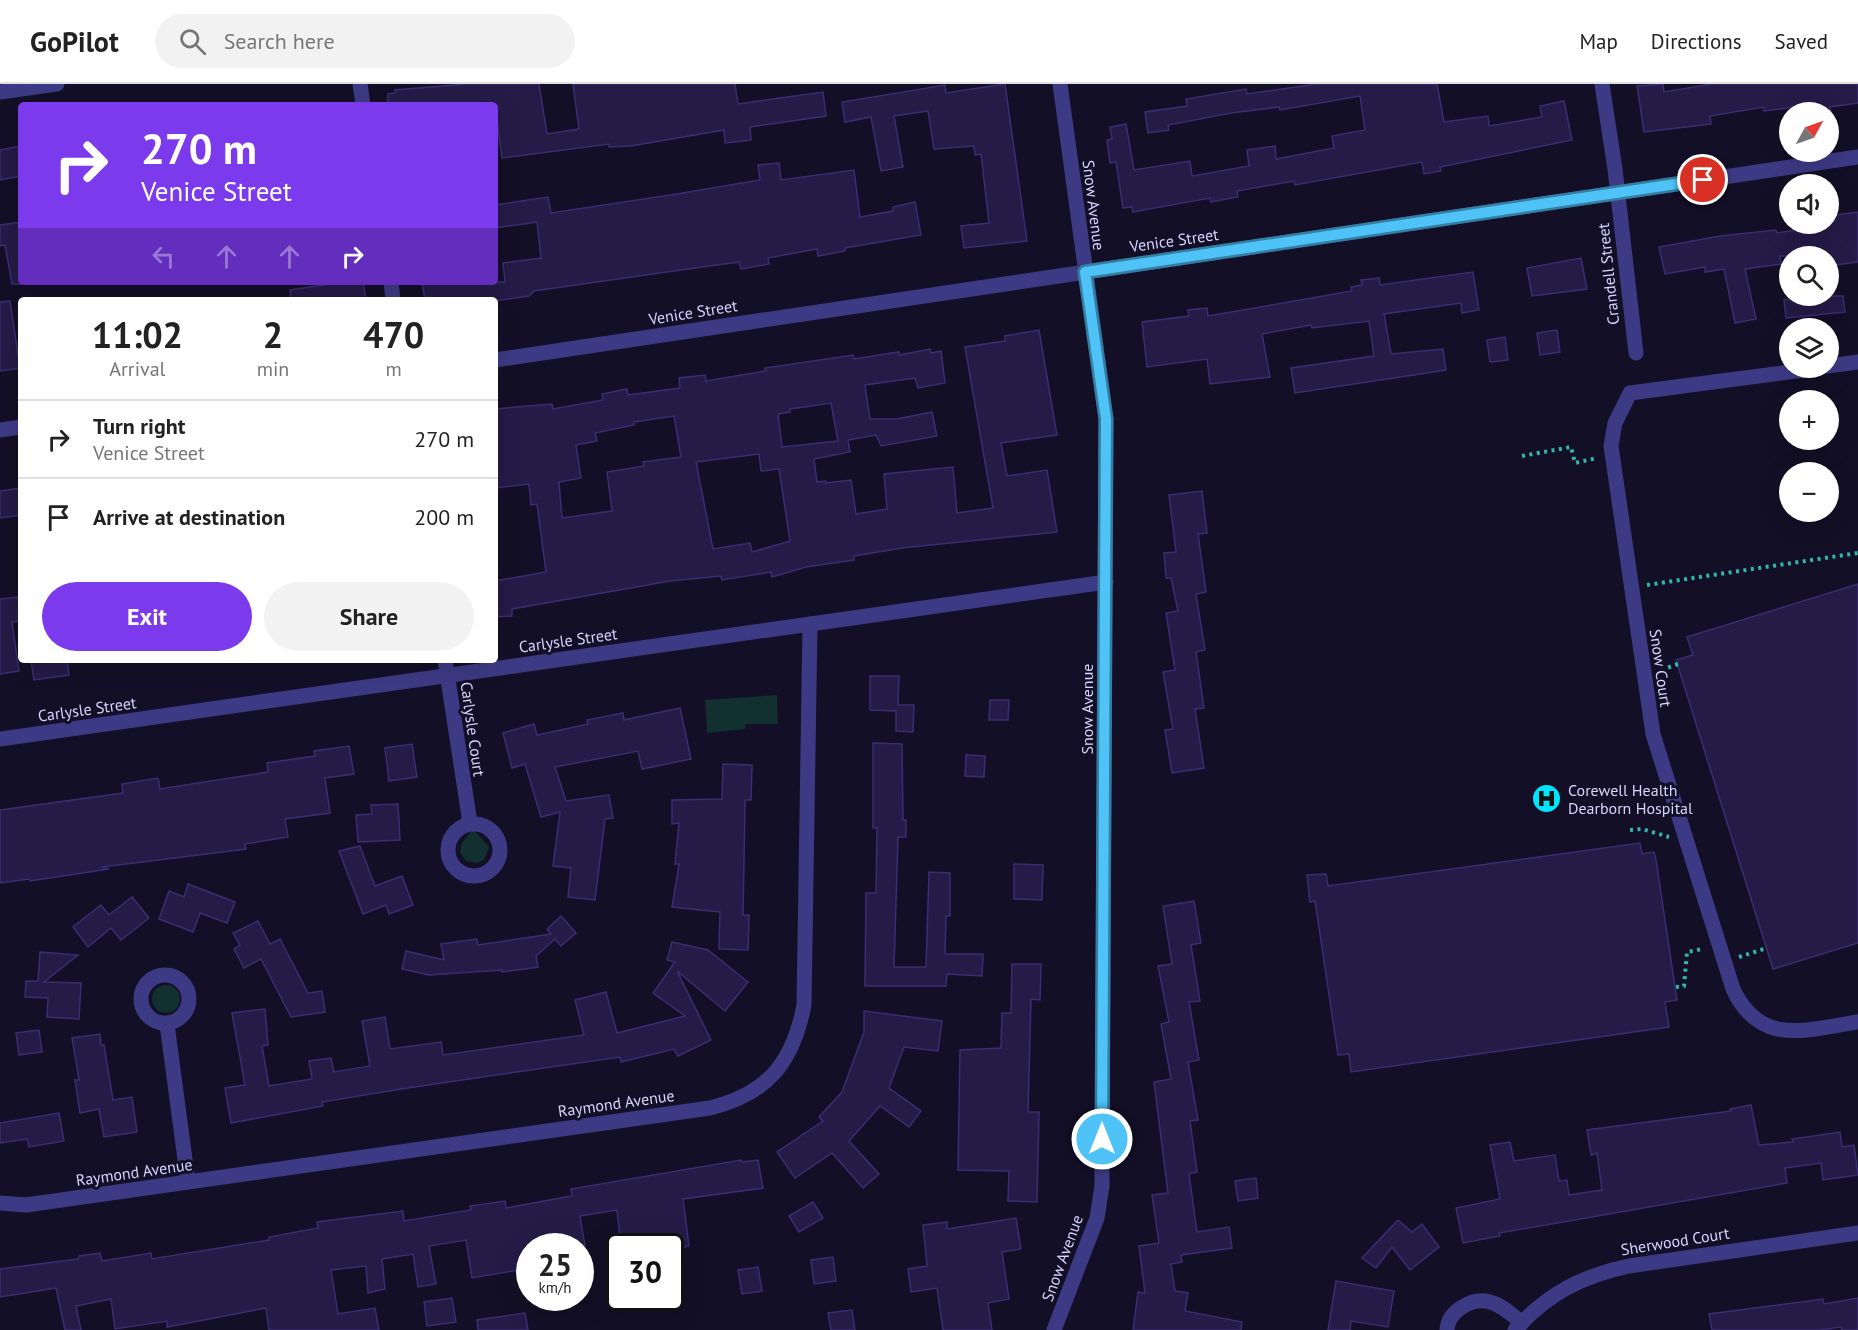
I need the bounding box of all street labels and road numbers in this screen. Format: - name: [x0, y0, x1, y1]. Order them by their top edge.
- street label: Snow Avenue: [1079, 159, 1109, 251]
- street label: Crandell Street: [1593, 222, 1623, 326]
- street label: Venice Street: [1127, 224, 1220, 256]
- street label: Venice Street: [646, 295, 739, 329]
- street label: Carlysle Street: [518, 623, 619, 657]
- street label: Snow Court: [1646, 628, 1676, 709]
- street label: Snow Avenue: [1077, 664, 1097, 754]
- street label: Carlysle Court: [456, 680, 490, 778]
- street label: Carlysle Street: [37, 692, 138, 726]
- street label: Raymond Avenue: [556, 1085, 676, 1121]
- street label: Raymond Avenue: [74, 1154, 194, 1190]
- street label: Snow Avenue: [1037, 1212, 1087, 1304]
- street label: Sherwood Court: [1619, 1222, 1731, 1259]

